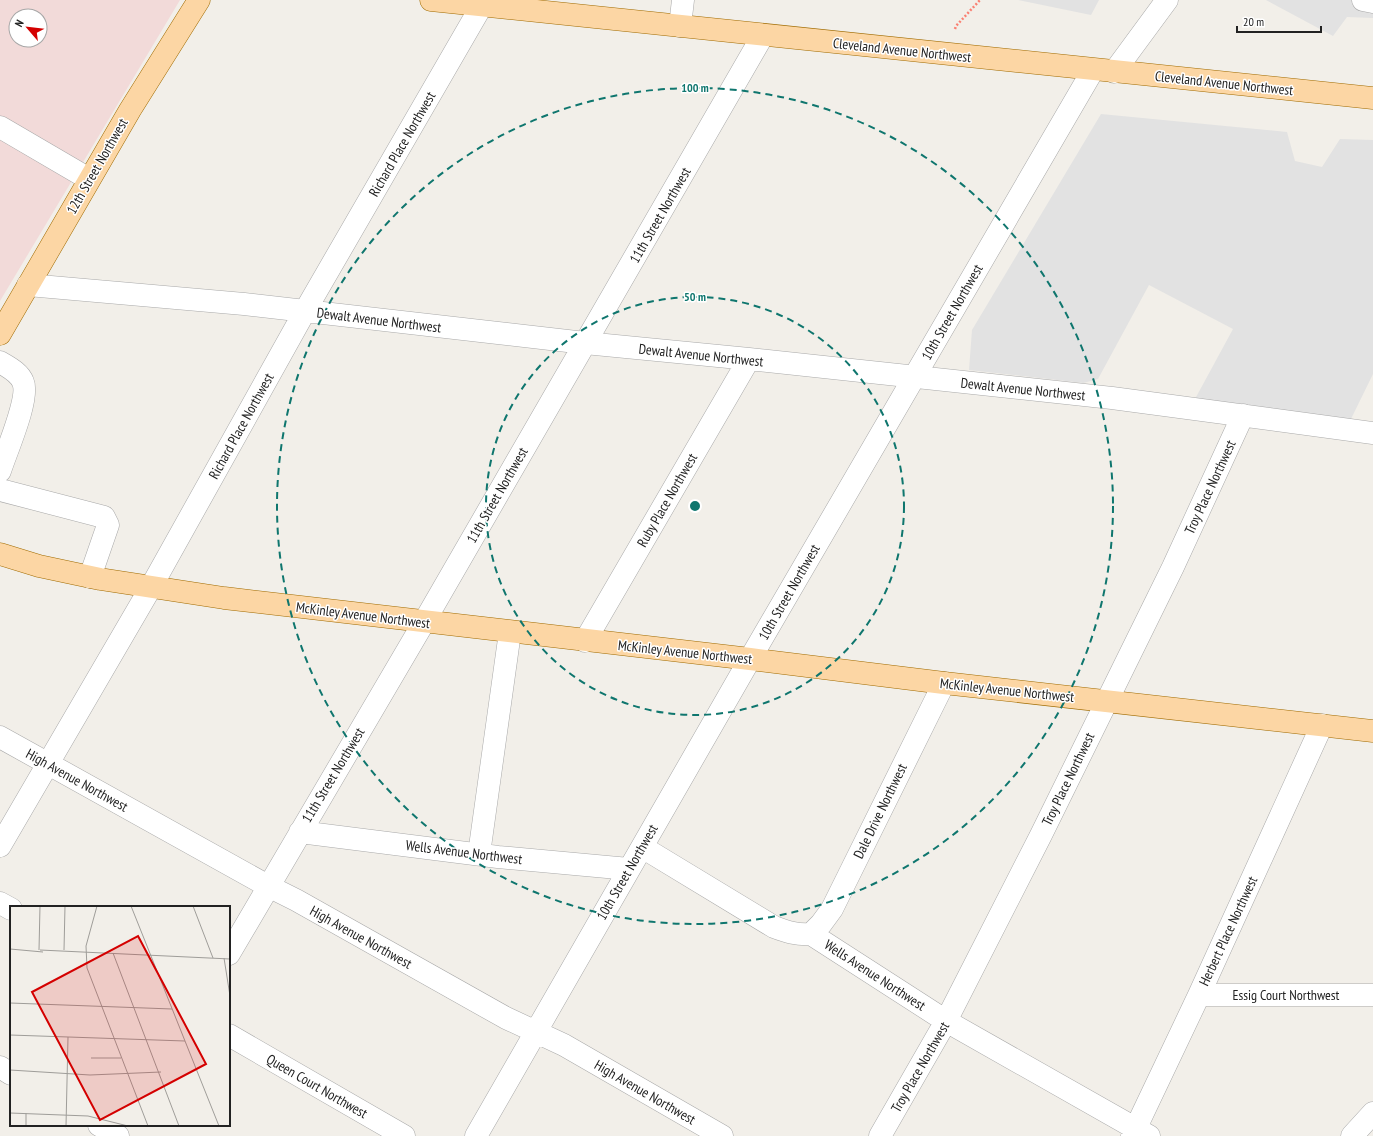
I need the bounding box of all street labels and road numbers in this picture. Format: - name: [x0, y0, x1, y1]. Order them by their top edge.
- street label: Cleveland Avenue Northwest: [832, 34, 972, 66]
- street label: Cleveland Avenue Northwest: [1154, 67, 1294, 99]
- street label: Richard Place Northwest: [365, 88, 439, 200]
- street label: 12th Street Northwest: [62, 115, 132, 217]
- street label: 11th Street Northwest: [625, 164, 695, 266]
- street label: 10th Street Northwest: [917, 261, 987, 363]
- street label: Dewalt Avenue Northwest: [316, 303, 442, 337]
- street label: Dewalt Avenue Northwest: [638, 340, 764, 371]
- street label: Richard Place Northwest: [204, 370, 278, 482]
- street label: Dewalt Avenue Northwest: [960, 374, 1086, 405]
- street label: Troy Place Northwest: [1180, 437, 1240, 537]
- street label: 11th Street Northwest: [462, 444, 532, 546]
- street label: Ruby Place Northwest: [633, 450, 701, 550]
- street label: 10th Street Northwest: [754, 541, 824, 643]
- street label: McKinley Avenue Northwest: [295, 598, 431, 632]
- street label: McKinley Avenue Northwest: [617, 636, 753, 668]
- street label: McKinley Avenue Northwest: [939, 674, 1075, 706]
- street label: 11th Street Northwest: [298, 724, 369, 826]
- street label: Troy Place Northwest: [1038, 729, 1098, 829]
- street label: High Avenue Northwest: [23, 744, 131, 816]
- street label: Dale Drive Northwest: [849, 760, 911, 862]
- street label: 10th Street Northwest: [592, 821, 662, 923]
- street label: Wells Avenue Northwest: [405, 836, 523, 868]
- street label: Herbert Place Northwest: [1195, 873, 1261, 989]
- street label: High Avenue Northwest: [307, 901, 415, 973]
- street label: Wells Avenue Northwest: [821, 936, 929, 1015]
- street label: Essig Court Northwest: [1233, 986, 1340, 1004]
- street label: Troy Place Northwest: [887, 1018, 953, 1115]
- street label: Queen Court Northwest: [263, 1050, 371, 1122]
- street label: High Avenue Northwest: [591, 1056, 699, 1128]

